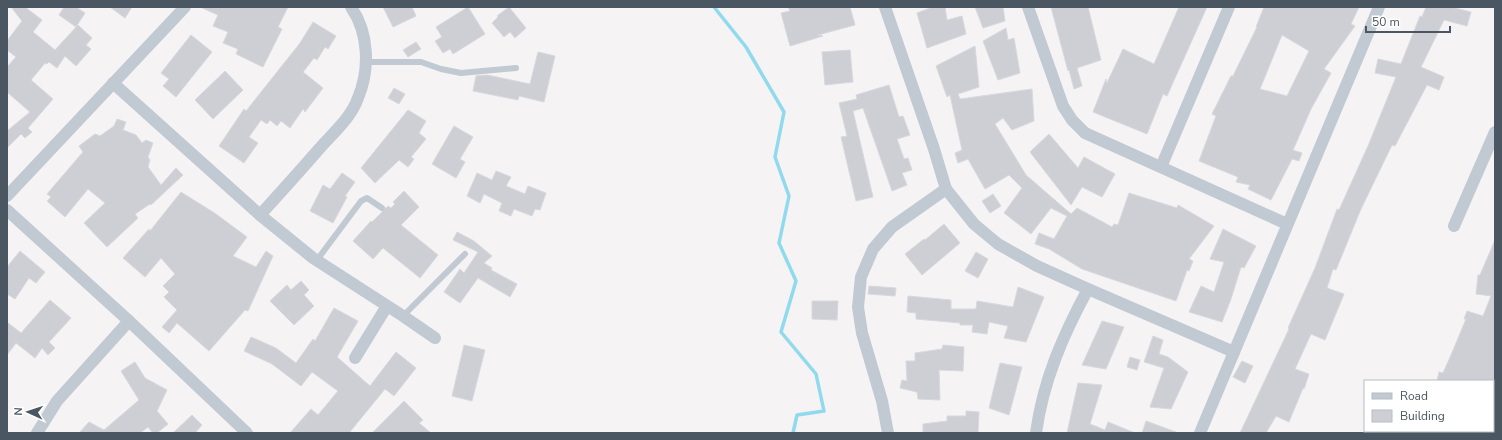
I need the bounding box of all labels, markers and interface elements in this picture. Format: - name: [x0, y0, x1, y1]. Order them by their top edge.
- scale bar: [1366, 8, 1450, 34]
- text: 50 m: [1372, 14, 1400, 30]
- legend: [1364, 380, 1494, 432]
- text: Road: [1400, 388, 1428, 404]
- north arrow: [8, 392, 48, 432]
- text: N: [11, 407, 26, 416]
- text: Building: [1400, 408, 1445, 424]

